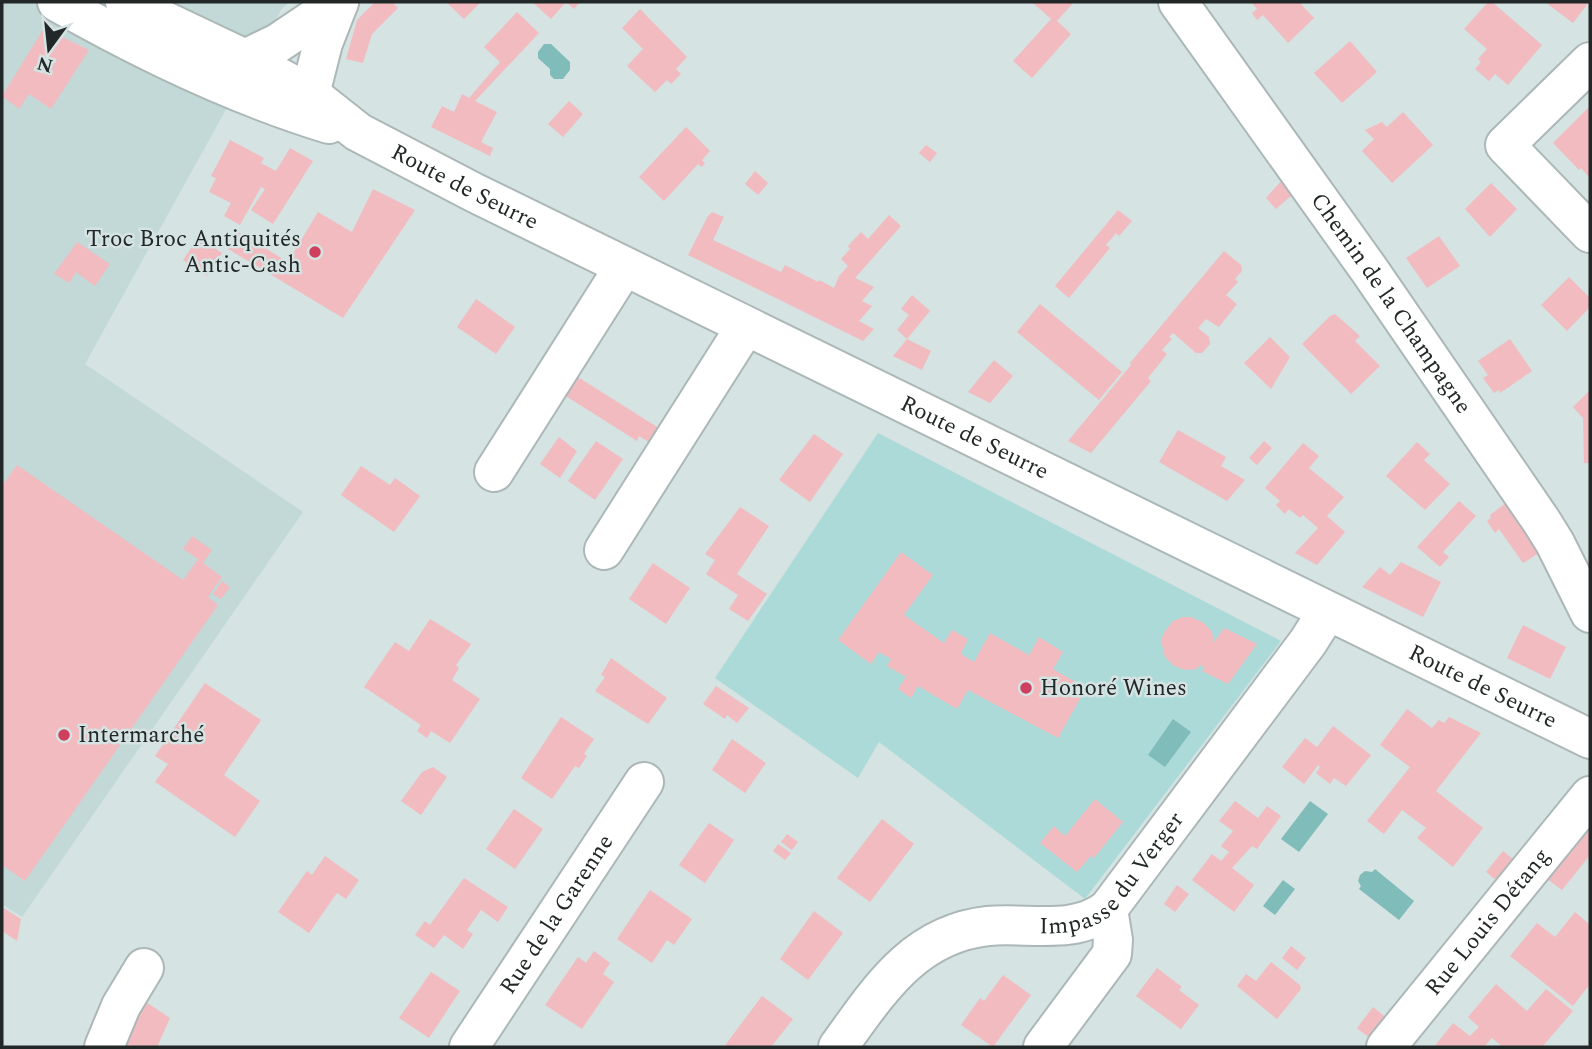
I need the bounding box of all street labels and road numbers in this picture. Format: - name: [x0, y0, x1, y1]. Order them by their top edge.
- street label: Route de Seurre: [385, 135, 545, 239]
- street label: Chemin de la Champagne: [1302, 185, 1481, 421]
- street label: Route de Seurre: [894, 386, 1055, 489]
- street label: Route de Seurre: [1403, 635, 1563, 738]
- street label: Impasse du Verger: [1039, 804, 1193, 944]
- street label: Rue de la Garenne: [491, 827, 622, 1001]
- street label: Rue Louis Détang: [1417, 840, 1559, 1004]

